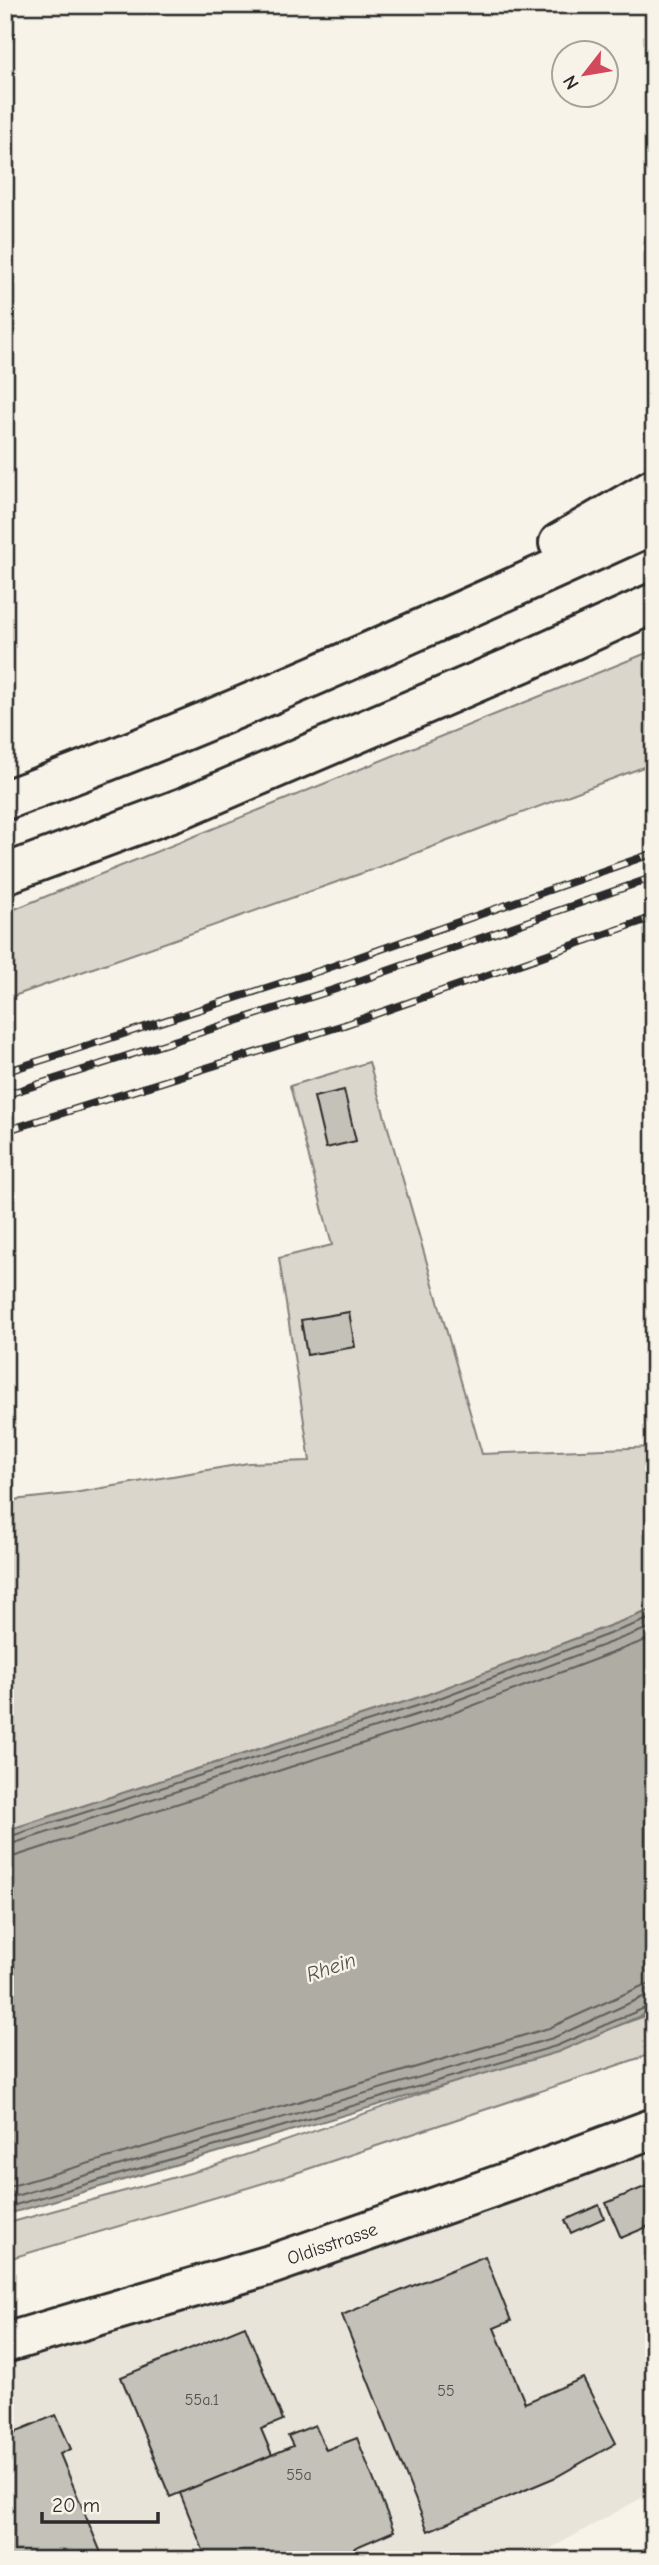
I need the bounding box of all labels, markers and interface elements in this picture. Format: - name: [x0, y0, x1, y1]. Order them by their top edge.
- north arrow: [550, 38, 620, 108]
- text: N: [559, 71, 584, 93]
- water label: Rhein: [303, 1947, 359, 1987]
- street label: Oldisstrasse: [284, 2218, 380, 2270]
- house number: 55: [437, 2382, 455, 2400]
- house number: 55a.1: [185, 2391, 219, 2409]
- house number: 55a: [286, 2466, 312, 2484]
- scale bar: [42, 2481, 158, 2525]
- text: 20 m: [52, 2493, 100, 2517]

